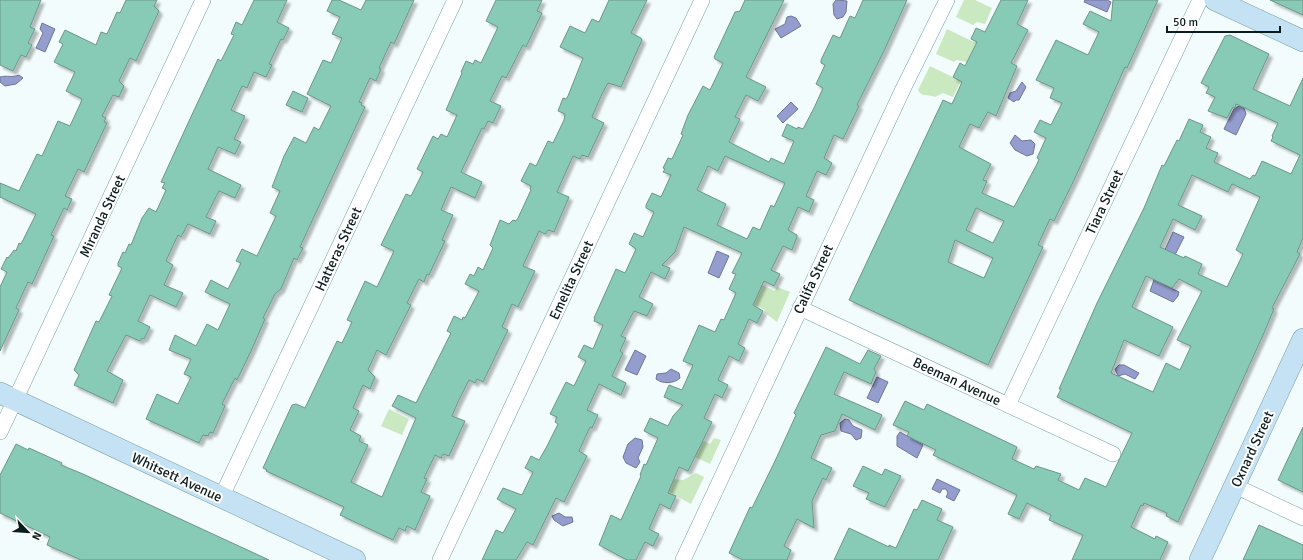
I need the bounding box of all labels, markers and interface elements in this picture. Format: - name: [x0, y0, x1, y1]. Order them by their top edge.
- scale bar: [1167, 8, 1280, 34]
- text: 50 m: [1173, 15, 1198, 30]
- street label: Tiara Street: [1082, 167, 1127, 237]
- street label: Miranda Street: [76, 172, 129, 260]
- street label: Hatteras Street: [312, 204, 365, 294]
- street label: Emelita Street: [546, 238, 597, 323]
- street label: Califa Street: [790, 242, 837, 317]
- street label: Beeman Avenue: [910, 354, 1004, 409]
- street label: Oxnard Street: [1227, 408, 1278, 490]
- street label: Whitsett Avenue: [129, 449, 225, 506]
- north arrow: [8, 512, 48, 552]
- text: N: [29, 530, 44, 542]

